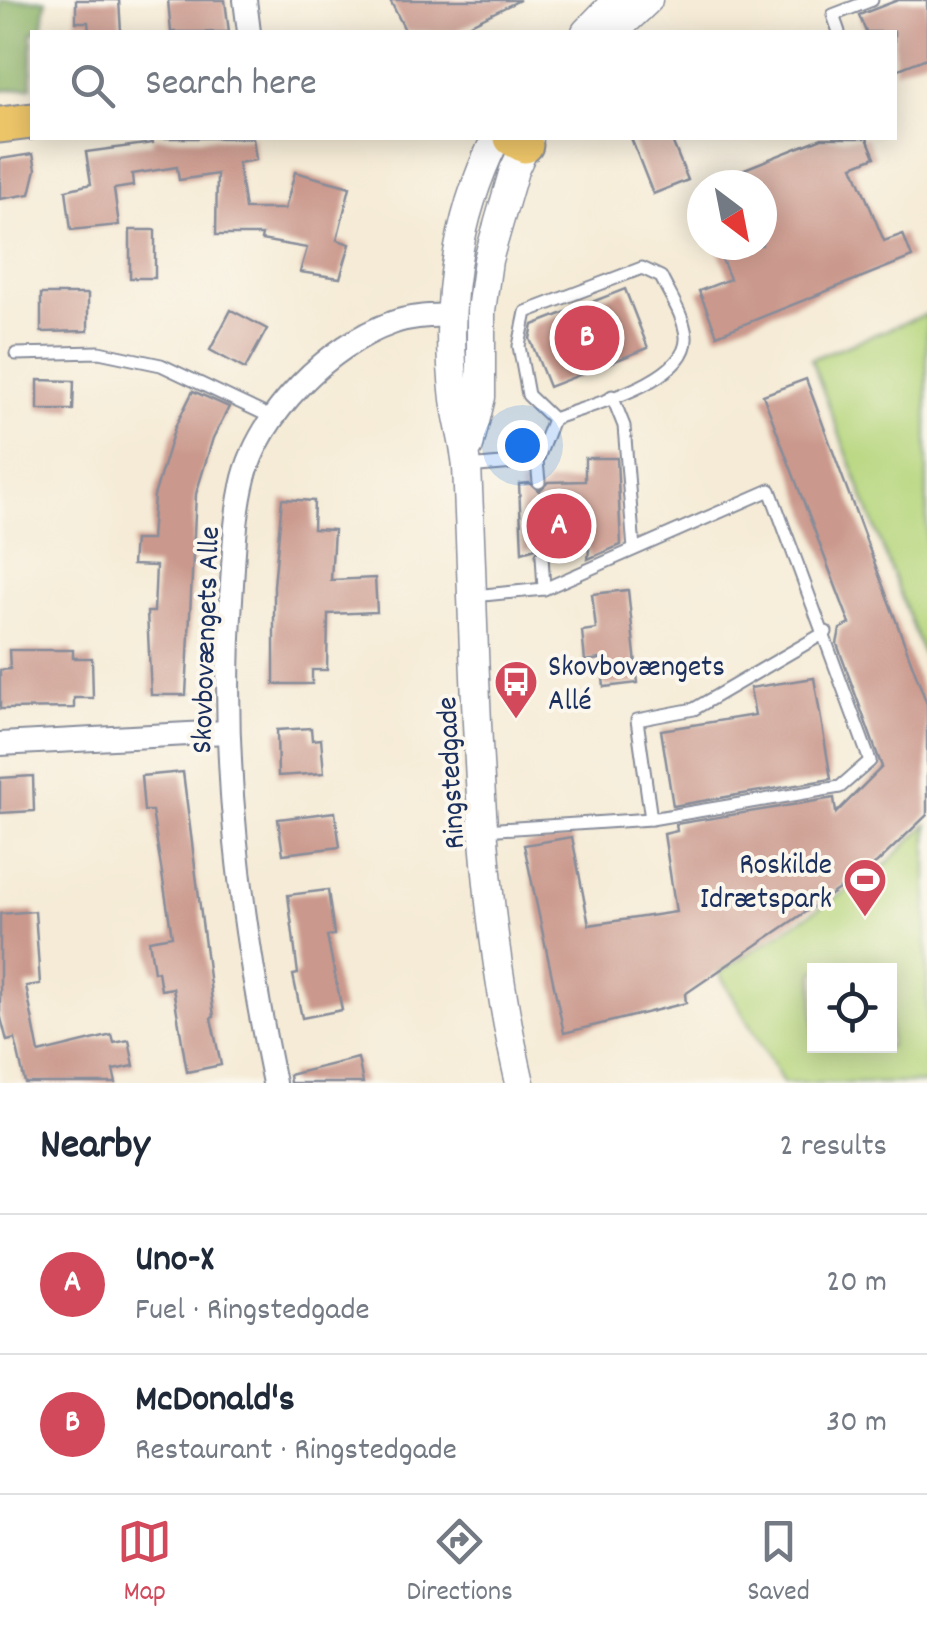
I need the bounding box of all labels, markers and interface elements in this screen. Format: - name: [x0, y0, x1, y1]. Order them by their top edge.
- search box: [30, 30, 897, 140]
- icon: search: [65, 58, 120, 113]
- text: Search here: [145, 58, 317, 113]
- north arrow: [687, 170, 777, 260]
- pin: B: [554, 300, 620, 376]
- your location: [497, 420, 548, 471]
- pin: A: [526, 488, 592, 564]
- street label: Skovbovængets Alle: [183, 526, 234, 755]
- place label: Skovbovængets Allé: [548, 648, 725, 725]
- bus stop icon: Skovbovængets Allé: [493, 659, 539, 720]
- street label: Ringstedgade: [428, 695, 479, 850]
- place label: Roskilde Idrætspark: [700, 846, 832, 923]
- sports icon: Roskilde Idrætspark: [842, 857, 888, 918]
- map controls: [807, 963, 897, 1053]
- button: locate: [807, 963, 897, 1053]
- text: Nearby: [40, 1118, 150, 1178]
- text: 2 results: [780, 1125, 887, 1171]
- text: Uno-X: [135, 1234, 214, 1289]
- text: A: [64, 1261, 81, 1307]
- text: 20 m: [826, 1261, 887, 1307]
- text: Fuel · Ringstedgade: [135, 1289, 369, 1335]
- text: McDonald's: [135, 1374, 295, 1429]
- text: B: [65, 1401, 80, 1447]
- text: 30 m: [826, 1401, 887, 1447]
- text: Restaurant · Ringstedgade: [135, 1429, 457, 1475]
- tab: Map: [117, 1514, 172, 1614]
- tab: Directions: [407, 1514, 513, 1614]
- tab: Saved: [747, 1514, 810, 1614]

